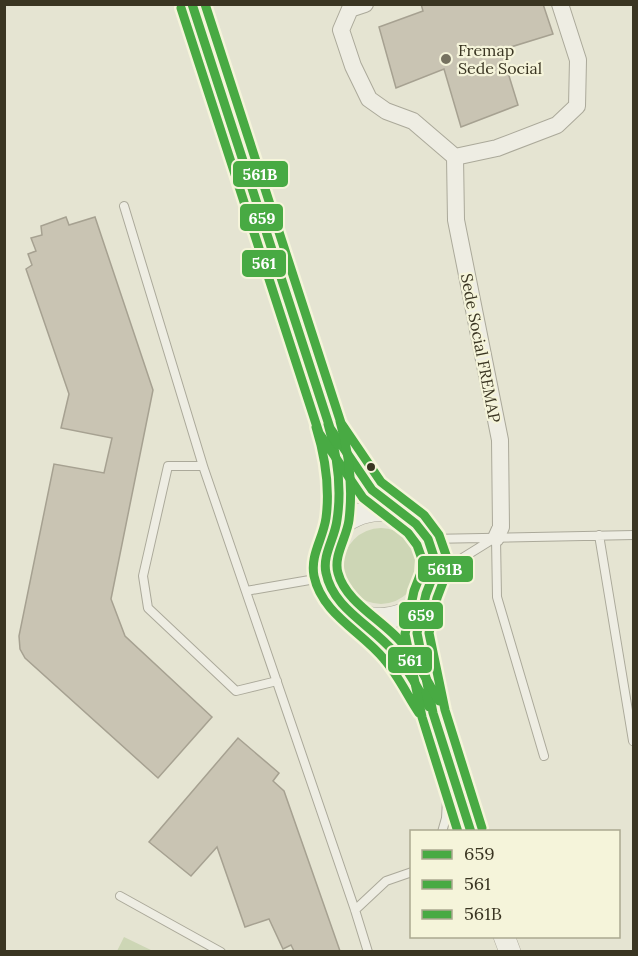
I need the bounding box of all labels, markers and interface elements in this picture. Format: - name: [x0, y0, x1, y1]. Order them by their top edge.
- place label: Fremap Sede Social: [458, 40, 542, 78]
- marker: Fremap Sede Social: [439, 52, 453, 66]
- line badge: 561B: [232, 160, 289, 188]
- text: 561B: [243, 164, 278, 184]
- line badge: 659: [239, 203, 284, 232]
- text: 659: [248, 208, 276, 228]
- line badge: 561: [241, 249, 287, 278]
- text: 561: [252, 253, 276, 273]
- street label: Sede Social FREMAP: [457, 272, 505, 425]
- unlabelled marker: [365, 461, 377, 473]
- line badge: 561B: [417, 555, 474, 583]
- text: 561B: [428, 559, 463, 579]
- line badge: 659: [398, 601, 444, 630]
- text: 659: [407, 605, 435, 625]
- line badge: 561: [387, 646, 433, 674]
- text: 561: [398, 650, 422, 670]
- legend: [410, 830, 620, 938]
- text: 659: [464, 842, 495, 865]
- text: 561: [464, 872, 491, 895]
- text: 561B: [464, 902, 502, 925]

